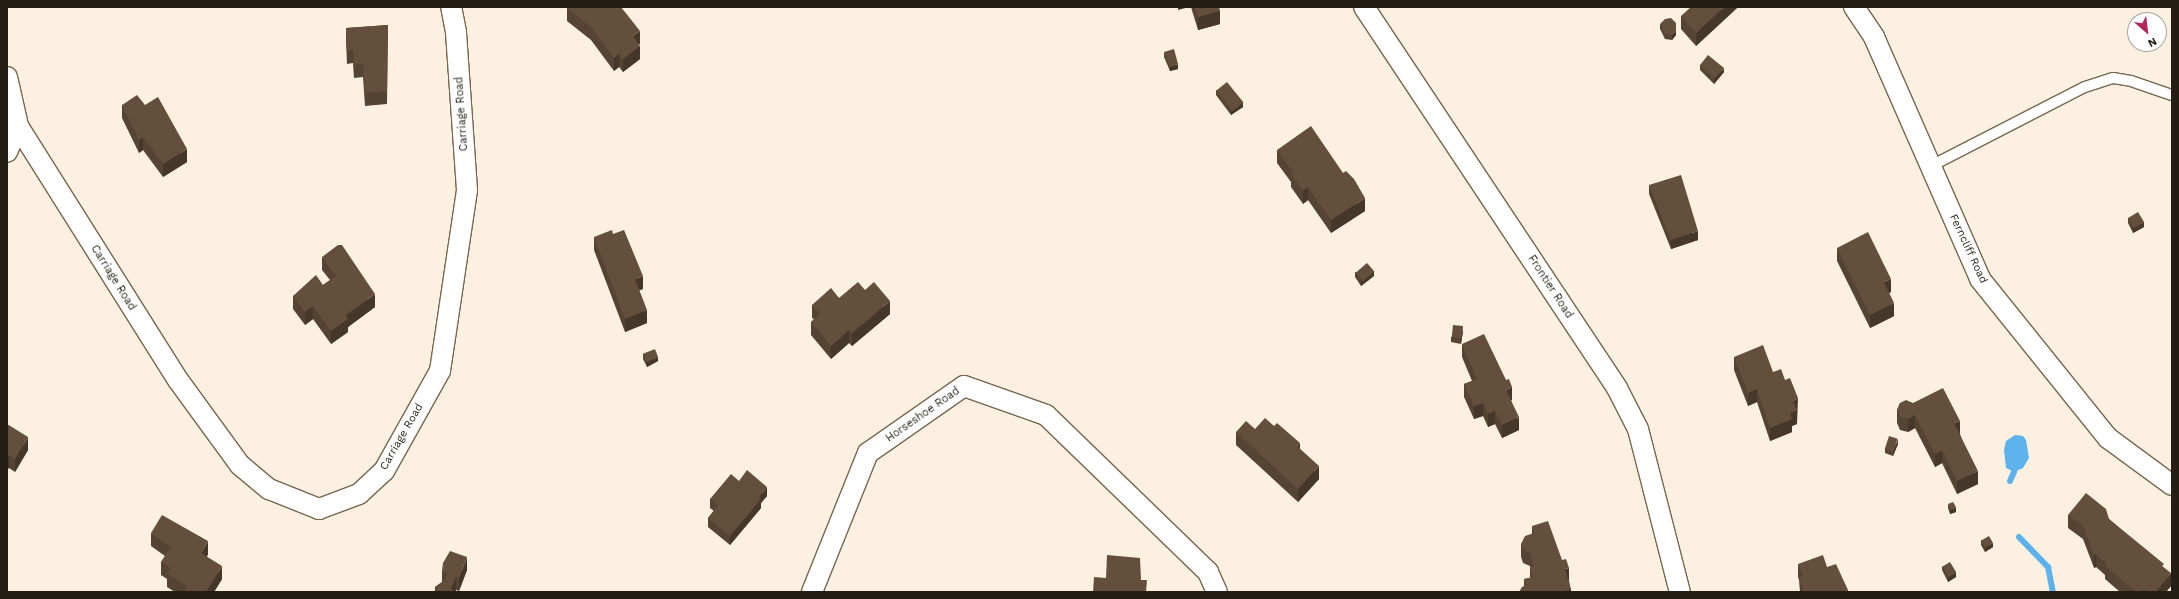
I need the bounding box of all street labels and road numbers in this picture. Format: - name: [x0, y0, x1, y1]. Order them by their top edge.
- street label: Carriage Road: [453, 76, 471, 152]
- street label: Ferncliff Road: [1946, 212, 1990, 286]
- street label: Carriage Road: [88, 243, 138, 313]
- street label: Frontier Road: [1525, 253, 1575, 321]
- street label: Horseshoe Road: [884, 385, 962, 445]
- street label: Carriage Road: [378, 401, 426, 473]

